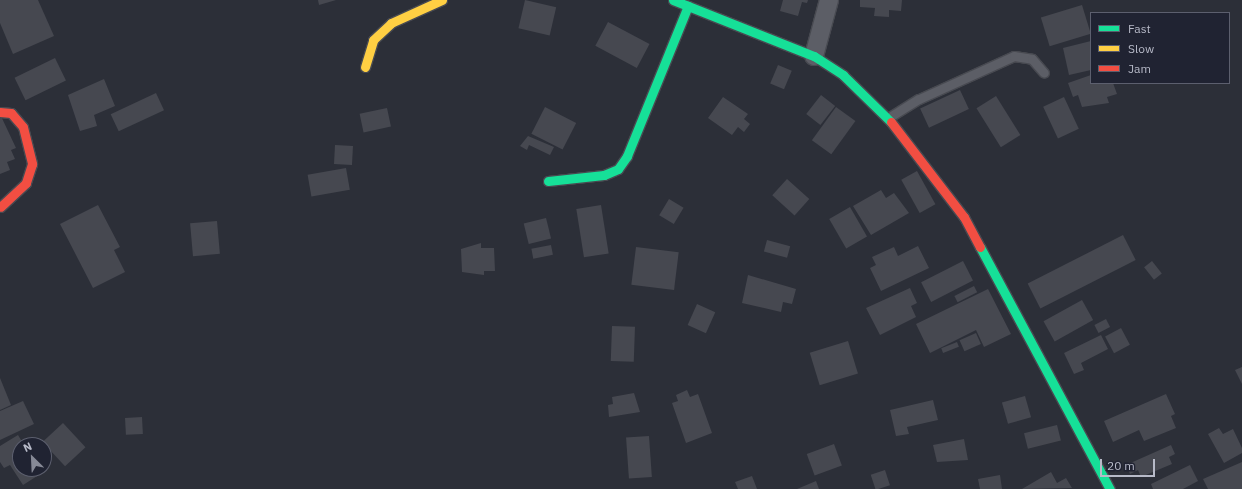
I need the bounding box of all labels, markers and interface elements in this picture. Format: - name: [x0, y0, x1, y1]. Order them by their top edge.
- legend: [1090, 12, 1230, 84]
- text: Fast: [1128, 21, 1151, 36]
- text: Slow: [1128, 41, 1154, 56]
- text: Jam: [1128, 61, 1151, 76]
- north arrow: [12, 437, 52, 477]
- text: N: [21, 439, 34, 455]
- scale bar: [1102, 451, 1157, 477]
- text: 20 m: [1107, 458, 1135, 473]

